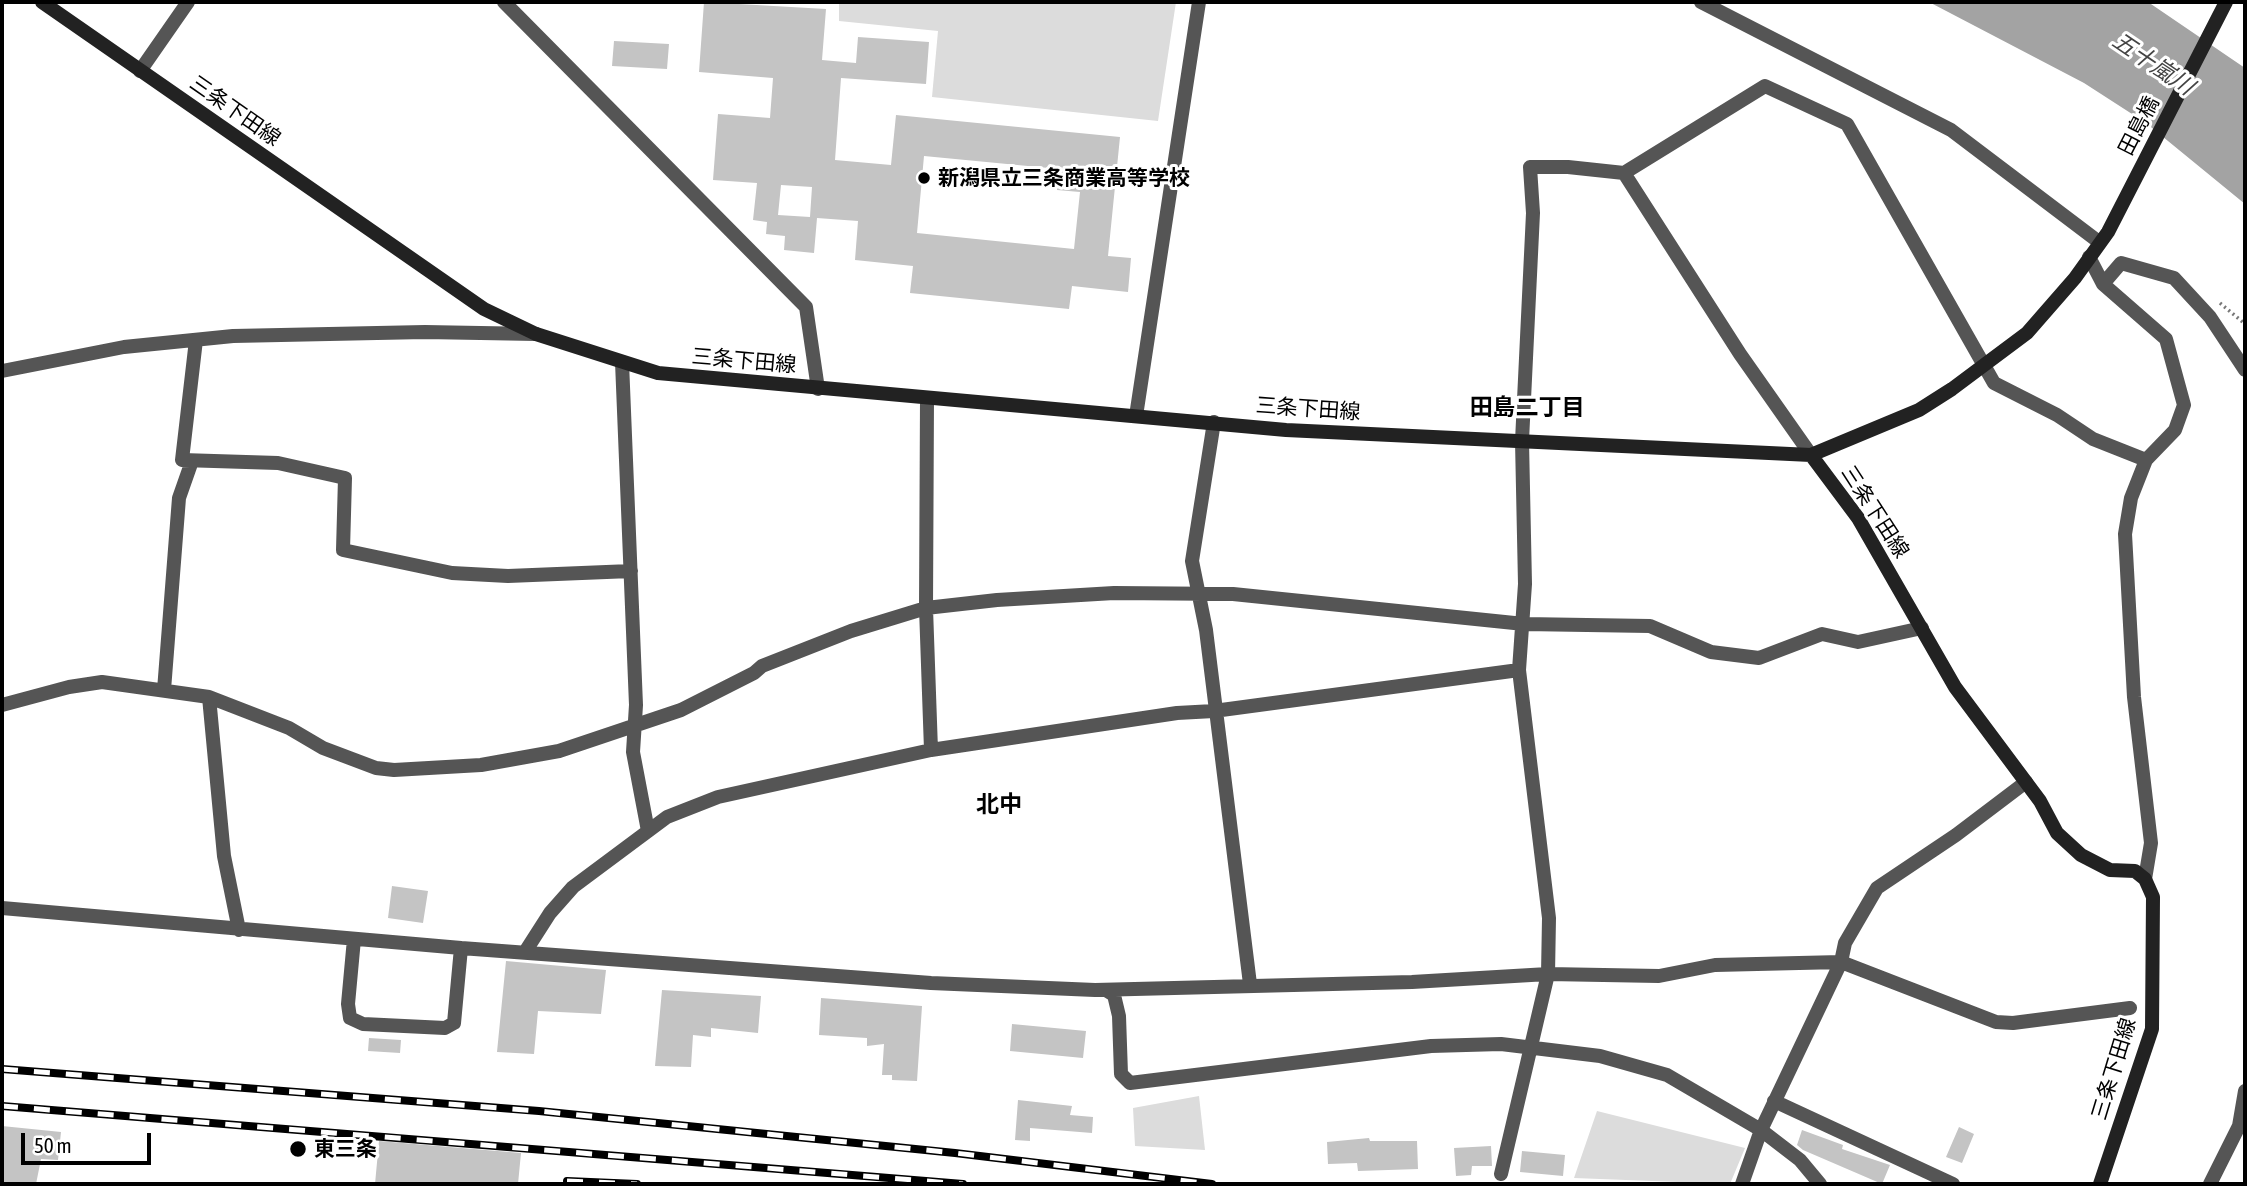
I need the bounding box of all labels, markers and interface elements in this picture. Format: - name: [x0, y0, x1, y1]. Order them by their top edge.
- water label: 五十嵐川: [2107, 27, 2199, 101]
- street label: 三条下田線: [185, 71, 285, 151]
- street label: 田島橋: [2113, 92, 2165, 160]
- place label: 新潟県立三条商業高等学校: [938, 165, 1190, 191]
- marker: 新潟県立三条商業高等学校: [916, 170, 932, 186]
- street label: 三条下田線: [691, 344, 797, 378]
- street label: 三条下田線: [1255, 393, 1361, 425]
- district label: 田島二丁目: [1470, 394, 1584, 422]
- street label: 三条下田線: [1836, 461, 1914, 563]
- district label: 北中: [976, 791, 1022, 819]
- street label: 三条下田線: [2087, 1015, 2141, 1123]
- scale bar: [24, 1120, 154, 1164]
- text: 50 m: [34, 1133, 72, 1157]
- place label: 東三条: [314, 1136, 377, 1162]
- marker: 東三条: [288, 1139, 308, 1159]

